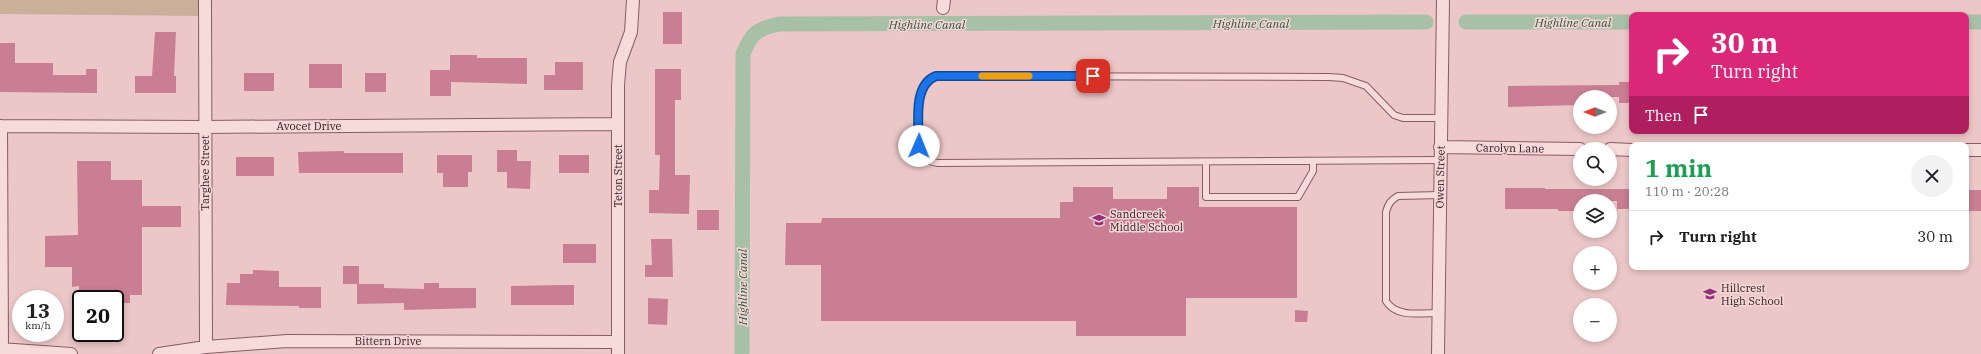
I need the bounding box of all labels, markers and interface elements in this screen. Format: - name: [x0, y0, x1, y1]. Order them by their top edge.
- water label: Highline Canal: [1534, 15, 1612, 30]
- water label: Highline Canal: [1212, 16, 1290, 31]
- water label: Highline Canal: [888, 17, 966, 32]
- text: 30 m: [1711, 24, 1778, 61]
- icon: right: [1645, 28, 1697, 80]
- pin: [1076, 59, 1110, 93]
- text: Turn right: [1711, 60, 1798, 83]
- icon: arrive: [1082, 65, 1104, 87]
- north arrow: [1573, 90, 1617, 134]
- map controls: [1573, 90, 1617, 342]
- icon: arrive: [1690, 104, 1712, 126]
- text: Then: [1645, 106, 1682, 125]
- street label: Avocet Drive: [276, 119, 342, 133]
- position arrow: [898, 125, 940, 167]
- street label: Targhee Street: [198, 135, 212, 211]
- street label: Carolyn Lane: [1476, 140, 1544, 156]
- button: search: [1573, 142, 1617, 186]
- street label: Teton Street: [611, 144, 625, 208]
- street label: Owen Street: [1432, 145, 1448, 209]
- text: 1 min: [1645, 152, 1712, 184]
- button: close: [1911, 155, 1953, 197]
- text: 110 m · 20:28: [1645, 183, 1729, 200]
- button: layers: [1573, 194, 1617, 238]
- place label: Sandcreek Middle School: [1110, 207, 1183, 234]
- school or university icon: Sandcreek Middle School: [1091, 212, 1107, 228]
- icon: right: [1645, 226, 1667, 248]
- text: Turn right: [1679, 227, 1757, 246]
- text: 30 m: [1917, 227, 1953, 246]
- button: +: [1573, 246, 1617, 290]
- water label: Highline Canal: [735, 248, 750, 326]
- place label: Hillcrest High School: [1721, 281, 1783, 308]
- school or university icon: Hillcrest High School: [1702, 286, 1718, 302]
- speed limit sign: 20: [72, 290, 124, 342]
- text: 13: [26, 297, 50, 324]
- button: −: [1573, 298, 1617, 342]
- text: km/h: [25, 319, 51, 332]
- street label: Bittern Drive: [355, 334, 421, 348]

